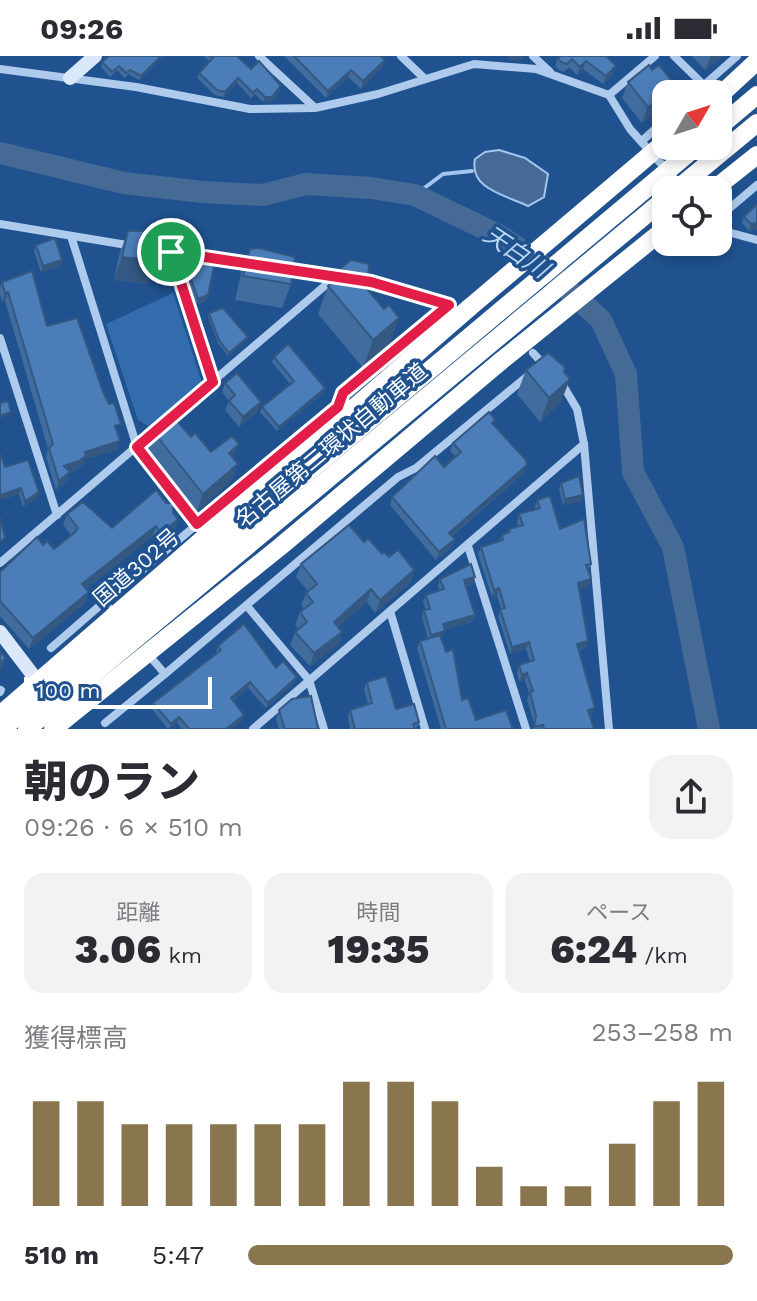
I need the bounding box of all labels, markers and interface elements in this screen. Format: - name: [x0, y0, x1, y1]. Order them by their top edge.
- text: 09:26: [40, 11, 123, 46]
- north arrow: [652, 80, 732, 160]
- map controls: [652, 80, 732, 256]
- button: locate: [652, 176, 732, 256]
- pin: [137, 218, 205, 286]
- water label: 天白川: [478, 220, 556, 285]
- icon: arrive: [149, 230, 193, 274]
- street label: 名古屋第二環状自動車道: [231, 358, 432, 533]
- street label: 国道302号: [88, 523, 184, 611]
- scale bar: [24, 673, 212, 709]
- text: 100 m: [36, 678, 100, 703]
- button: share: [649, 755, 733, 839]
- text: 朝のラン: [24, 756, 200, 808]
- text: 09:26 · 6 × 510 m: [24, 812, 243, 842]
- text: 距離: [116, 900, 160, 925]
- text: 時間: [356, 900, 401, 925]
- text: ペース: [586, 900, 651, 925]
- text: 3.06: [74, 926, 161, 973]
- text: 19:35: [328, 926, 429, 973]
- text: 6:24: [550, 926, 637, 973]
- text: km: [161, 943, 202, 968]
- text: /km: [637, 943, 688, 968]
- text: 253–258 m: [591, 1017, 733, 1047]
- text: 獲得標高: [24, 1023, 128, 1053]
- text: 510 m: [24, 1240, 99, 1270]
- text: 5:47: [152, 1240, 204, 1270]

